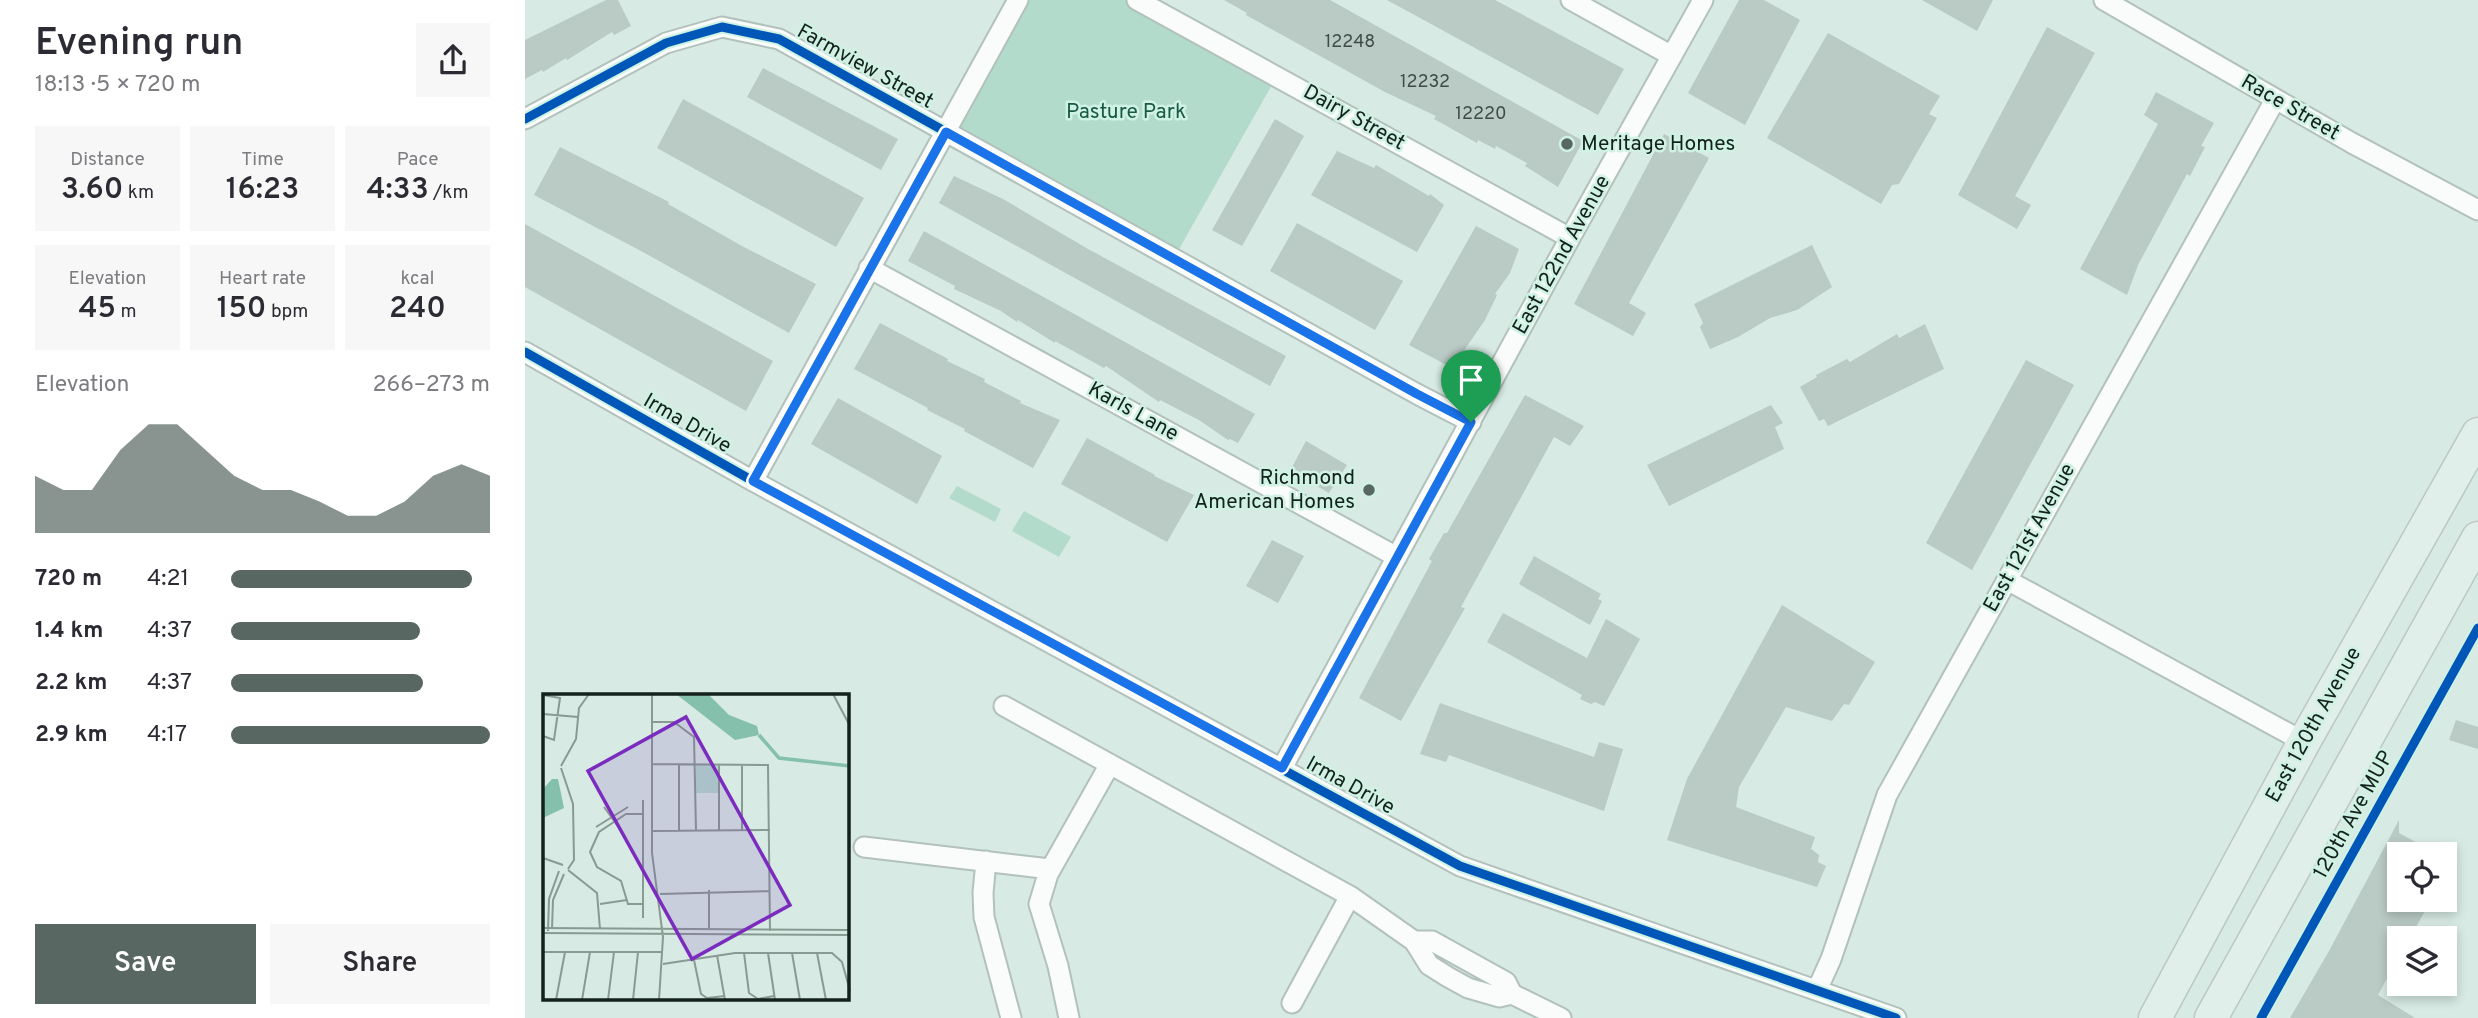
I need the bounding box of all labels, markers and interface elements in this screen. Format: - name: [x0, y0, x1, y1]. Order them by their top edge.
- street label: Farmview Street: [792, 18, 938, 116]
- text: Evening run: [35, 20, 243, 69]
- button: share: [416, 23, 490, 97]
- house number: 12248: [1325, 31, 1375, 54]
- street label: Race Street: [2236, 69, 2344, 147]
- text: 18:13 · 5 × 720 m: [35, 71, 200, 100]
- house number: 12232: [1400, 71, 1450, 94]
- street label: Dairy Street: [1298, 79, 1410, 157]
- park label: Pasture Park: [1066, 99, 1186, 126]
- house number: 12220: [1455, 103, 1507, 126]
- place label: Meritage Homes: [1581, 131, 1735, 158]
- marker: Meritage Homes: [1559, 136, 1575, 152]
- text: Distance: [70, 148, 145, 172]
- text: Time: [241, 148, 284, 172]
- text: Pace: [397, 148, 438, 172]
- street label: East 122nd Avenue: [1507, 171, 1617, 339]
- text: 3.60: [61, 172, 123, 209]
- text: 16:23: [226, 172, 299, 209]
- text: 4:33: [366, 172, 429, 209]
- text: km: [123, 181, 154, 205]
- text: /km: [429, 181, 469, 205]
- text: Elevation: [68, 267, 147, 291]
- text: Heart rate: [219, 267, 306, 291]
- text: kcal: [401, 267, 434, 291]
- text: 45: [78, 291, 116, 328]
- text: 150: [217, 291, 266, 328]
- text: 240: [389, 291, 446, 328]
- text: m: [116, 300, 137, 324]
- text: bpm: [266, 300, 308, 324]
- pin: [1441, 350, 1501, 422]
- icon: arrive: [1452, 361, 1490, 399]
- text: Elevation: [35, 371, 130, 400]
- text: 266–273 m: [372, 371, 490, 400]
- street label: Karls Lane: [1083, 376, 1183, 448]
- street label: Irma Drive: [638, 388, 736, 460]
- street label: East 121st Avenue: [1978, 459, 2082, 617]
- place label: Richmond American Homes: [1194, 465, 1355, 516]
- marker: Richmond American Homes: [1361, 482, 1377, 498]
- text: 720 m: [35, 565, 102, 594]
- text: 4:21: [147, 565, 189, 594]
- text: 1.4 km: [35, 617, 103, 646]
- text: 4:37: [147, 617, 192, 646]
- street label: East 120th Avenue: [2260, 642, 2368, 808]
- text: 2.2 km: [35, 669, 108, 698]
- text: 4:37: [147, 669, 192, 698]
- inset map: [543, 694, 849, 1000]
- text: 2.9 km: [35, 721, 108, 750]
- text: 4:17: [147, 721, 187, 750]
- street label: 120th Ave MUP: [2308, 746, 2400, 884]
- street label: Irma Drive: [1301, 751, 1399, 821]
- map controls: [2387, 842, 2457, 996]
- button: locate: [2387, 842, 2457, 912]
- button: Save: [35, 924, 256, 1004]
- button: Share: [270, 924, 490, 1004]
- button: layers: [2387, 926, 2457, 996]

